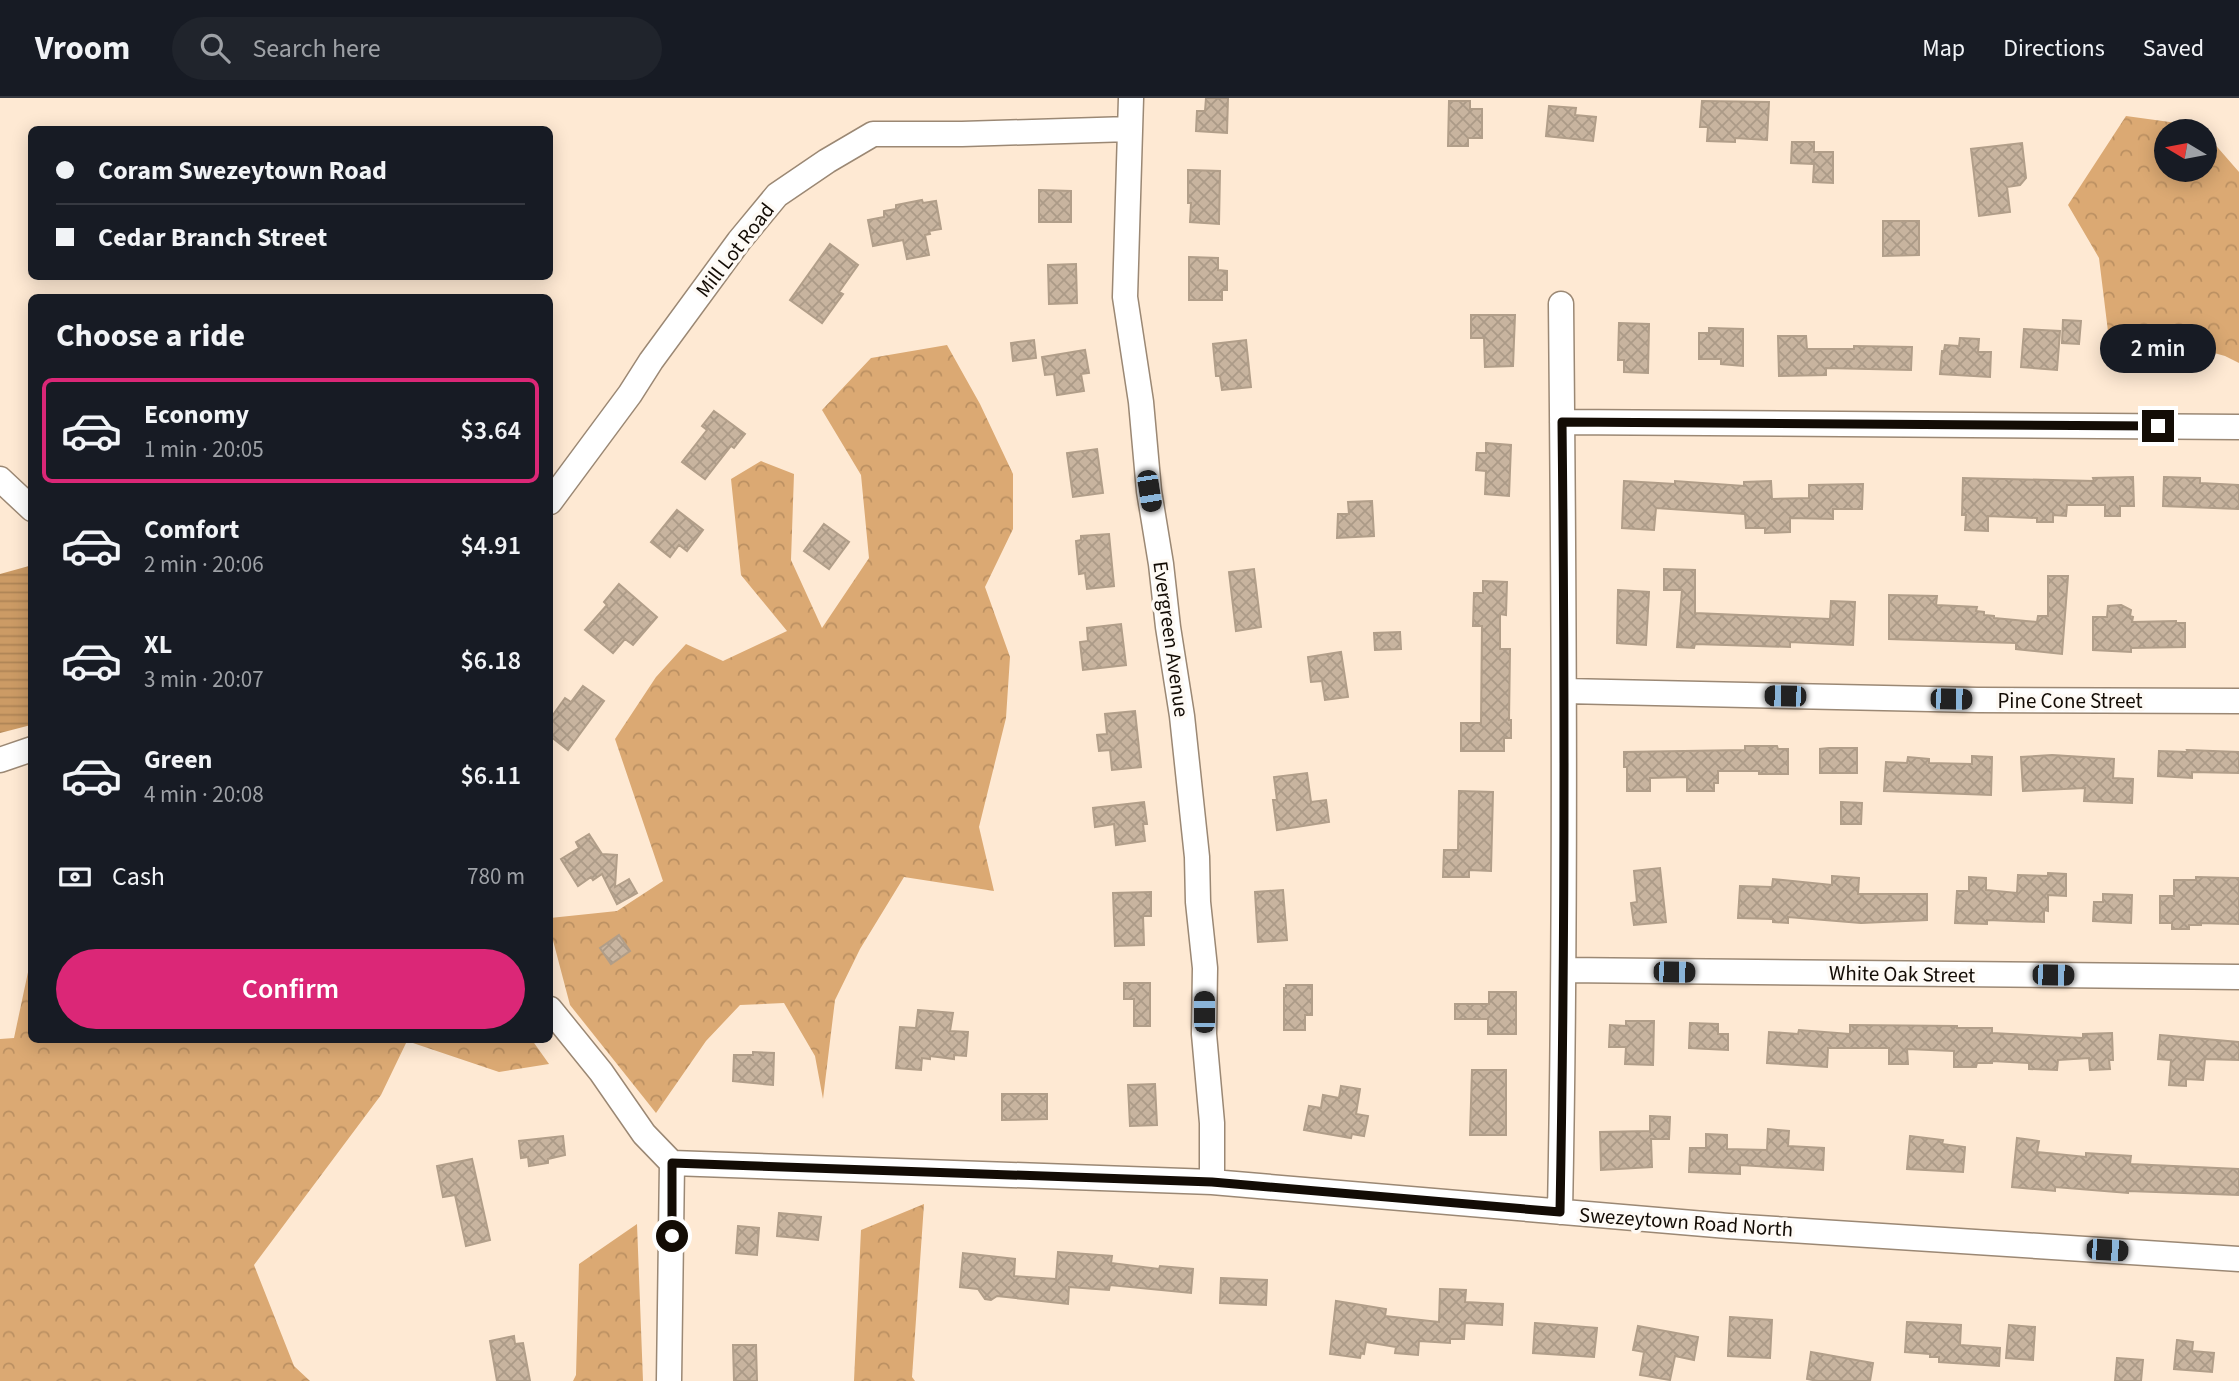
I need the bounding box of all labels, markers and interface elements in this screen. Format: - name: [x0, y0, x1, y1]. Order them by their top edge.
- search box: [172, 17, 662, 80]
- text: Vroom: [35, 25, 130, 72]
- icon: search: [196, 29, 234, 67]
- text: Search here: [252, 30, 381, 67]
- text: Map: [1922, 31, 1965, 66]
- text: Directions: [2003, 31, 2105, 66]
- text: Saved: [2143, 31, 2204, 66]
- north arrow: [2154, 119, 2217, 182]
- map controls: [2154, 119, 2217, 182]
- text: Coram Swezeytown Road: [98, 152, 387, 189]
- street label: Mill Lot Road: [688, 196, 782, 304]
- text: Cedar Branch Street: [98, 219, 327, 256]
- text: Choose a ride: [56, 313, 245, 359]
- callout: 2 min: [2100, 324, 2216, 374]
- text: 2 min: [2131, 332, 2185, 365]
- text: Economy: [144, 396, 249, 433]
- icon: car: [60, 399, 123, 462]
- route end: [2142, 410, 2174, 442]
- text: $3.64: [460, 412, 521, 449]
- text: 1 min · 20:05: [144, 433, 264, 466]
- car: [1136, 469, 1163, 513]
- text: Comfort: [144, 511, 239, 548]
- icon: car: [60, 514, 123, 577]
- text: $4.91: [460, 527, 521, 564]
- text: 2 min · 20:06: [144, 548, 264, 581]
- street label: Evergreen Avenue: [1145, 559, 1197, 719]
- text: XL: [144, 626, 172, 663]
- icon: car: [60, 629, 123, 692]
- text: $6.18: [460, 642, 521, 679]
- text: 3 min · 20:07: [144, 663, 264, 696]
- car: [1764, 685, 1807, 707]
- street label: Pine Cone Street: [1997, 686, 2143, 716]
- car: [1930, 688, 1973, 710]
- text: Green: [144, 741, 212, 778]
- icon: car: [60, 744, 123, 807]
- text: $6.11: [460, 757, 521, 794]
- text: 4 min · 20:08: [144, 778, 264, 811]
- icon: cash: [56, 858, 94, 896]
- text: Cash: [112, 858, 165, 895]
- text: 780 m: [467, 860, 525, 893]
- button: Confirm: [56, 949, 525, 1029]
- street label: White Oak Street: [1829, 958, 1975, 990]
- car: [1653, 961, 1696, 983]
- car: [2032, 964, 2075, 986]
- car: [1194, 991, 1215, 1033]
- street label: Swezeytown Road North: [1578, 1200, 1794, 1244]
- route start: [656, 1220, 688, 1252]
- car: [2086, 1238, 2129, 1262]

